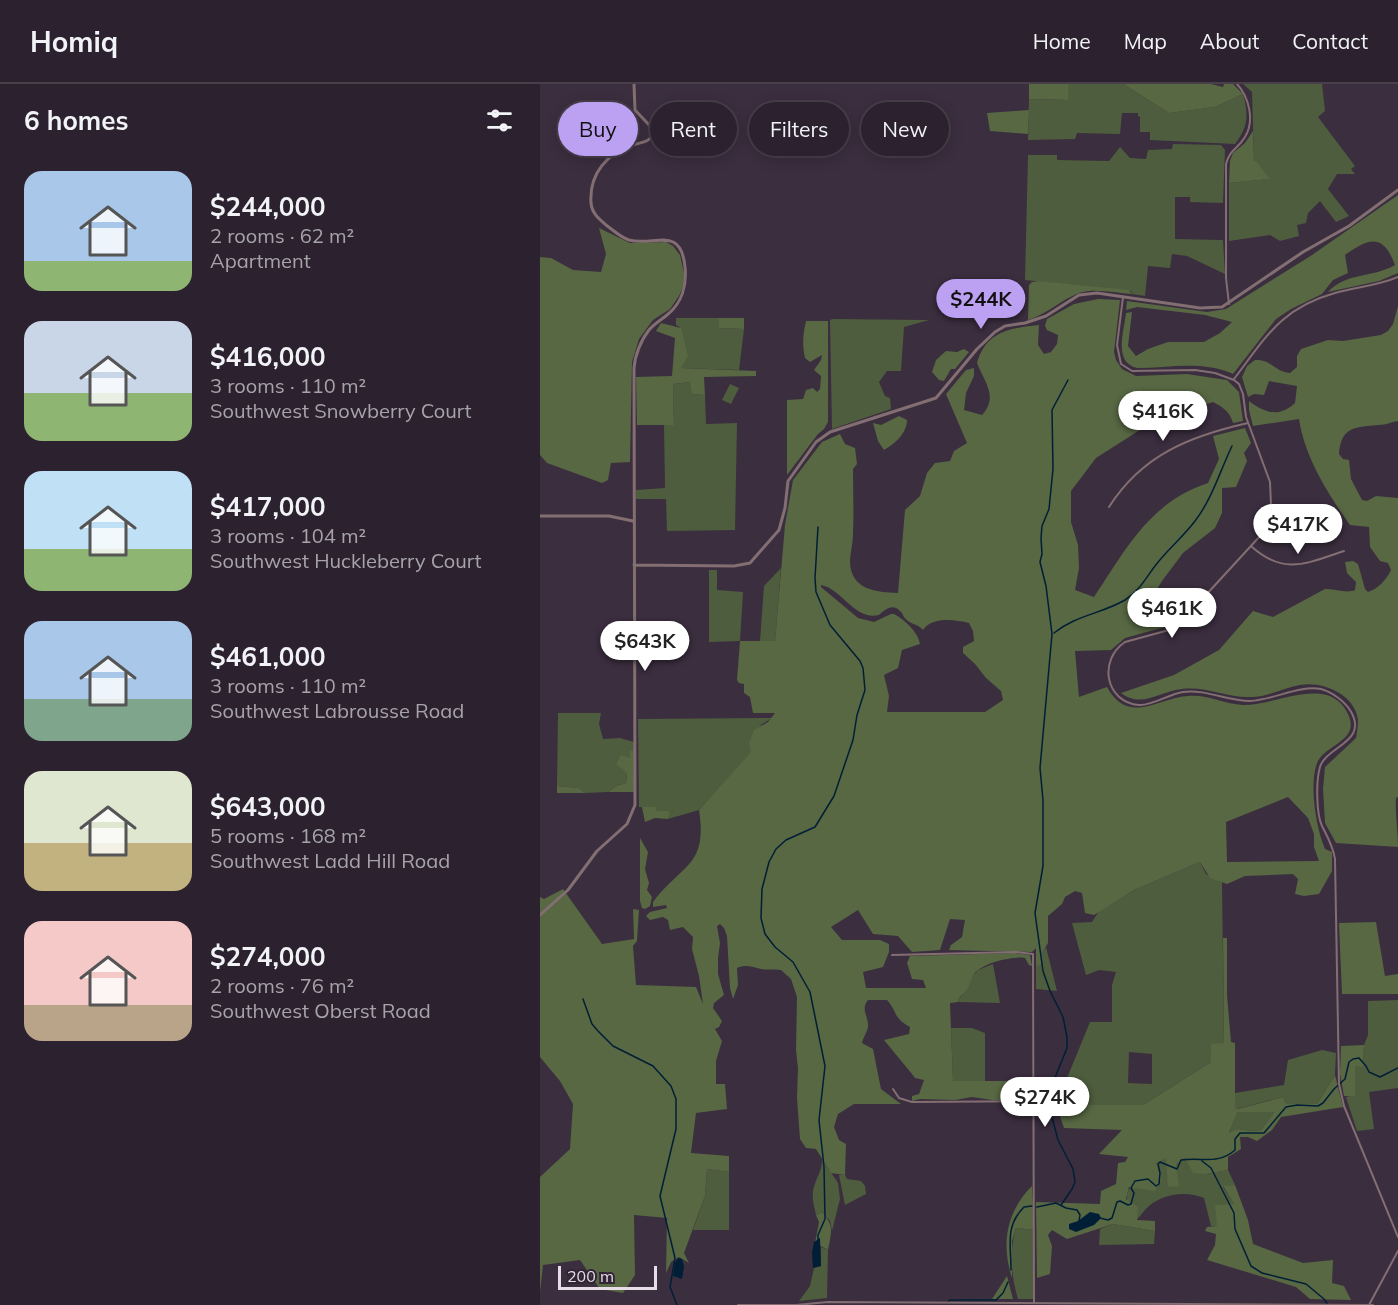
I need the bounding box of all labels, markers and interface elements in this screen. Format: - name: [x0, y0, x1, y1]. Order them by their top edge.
- text: Homiq: [30, 24, 118, 59]
- text: Home: [1033, 28, 1091, 54]
- text: Map: [1124, 28, 1167, 54]
- text: About: [1200, 28, 1259, 54]
- text: Contact: [1292, 28, 1368, 54]
- chip: Buy: [558, 102, 638, 156]
- chip: Rent: [650, 102, 737, 156]
- chip: Filters: [749, 102, 849, 156]
- chip: New: [861, 102, 949, 156]
- text: 6 homes: [24, 104, 128, 137]
- icon: filters: [483, 104, 516, 137]
- text: $244,000: [210, 190, 326, 223]
- icon: home: [72, 195, 144, 267]
- text: 2 rooms · 62 m²: [210, 223, 354, 248]
- text: Apartment: [210, 248, 311, 273]
- pin: $244K: [939, 279, 1023, 330]
- text: $244K: [950, 286, 1012, 311]
- text: $416,000: [210, 340, 326, 373]
- icon: home: [72, 345, 144, 417]
- text: 3 rooms · 110 m²: [210, 373, 366, 398]
- pin: $416K: [1121, 391, 1205, 442]
- text: Southwest Snowberry Court: [210, 398, 472, 423]
- text: $416K: [1132, 398, 1194, 423]
- text: $417,000: [210, 490, 326, 523]
- icon: home: [72, 495, 144, 567]
- pin: $417K: [1256, 504, 1340, 555]
- text: $417K: [1267, 511, 1329, 536]
- text: 3 rooms · 104 m²: [210, 523, 366, 548]
- text: Southwest Huckleberry Court: [210, 548, 481, 573]
- pin: $461K: [1130, 588, 1214, 639]
- text: $461K: [1141, 595, 1203, 620]
- pin: $643K: [603, 621, 687, 672]
- text: $643K: [614, 628, 676, 653]
- text: $461,000: [210, 640, 326, 673]
- icon: home: [72, 645, 144, 717]
- text: 3 rooms · 110 m²: [210, 673, 366, 698]
- text: Southwest Labrousse Road: [210, 698, 464, 723]
- text: $643,000: [210, 790, 326, 823]
- icon: home: [72, 795, 144, 867]
- text: 5 rooms · 168 m²: [210, 823, 366, 848]
- text: Southwest Ladd Hill Road: [210, 848, 450, 873]
- text: $274,000: [210, 940, 326, 973]
- icon: home: [72, 945, 144, 1017]
- text: 2 rooms · 76 m²: [210, 973, 354, 998]
- text: Southwest Oberst Road: [210, 998, 431, 1023]
- pin: $274K: [1003, 1077, 1087, 1128]
- text: $274K: [1014, 1084, 1076, 1109]
- scale bar: [558, 1263, 657, 1290]
- text: 200 m: [567, 1266, 614, 1286]

